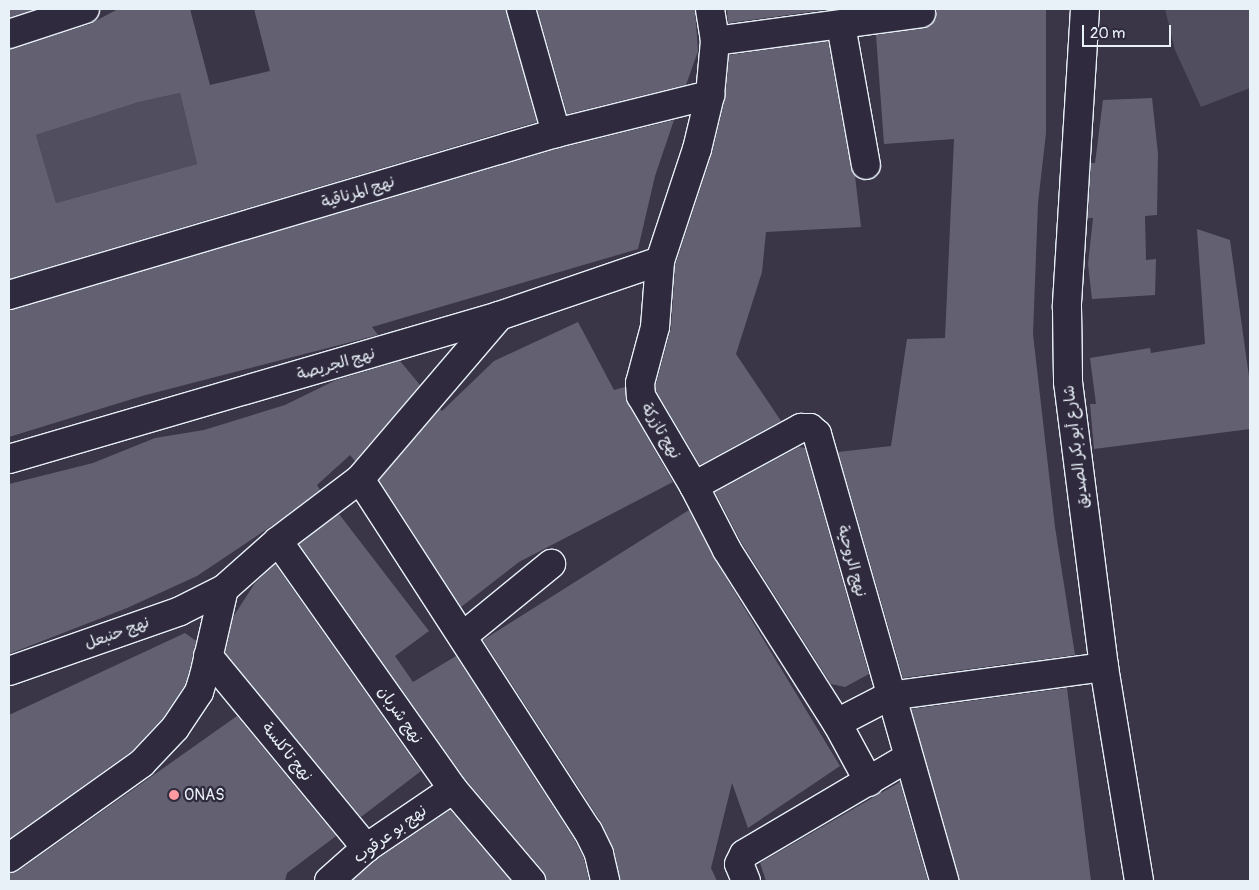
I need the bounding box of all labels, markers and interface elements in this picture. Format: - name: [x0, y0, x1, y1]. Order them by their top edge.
- scale bar: [1084, 15, 1173, 47]
- text: 20 m: [1090, 24, 1125, 43]
- street label: نهج المرناقية: [319, 172, 397, 212]
- street label: نهج الجريصة: [295, 344, 377, 384]
- street label: شارع أبو بكر الصديق: [1059, 384, 1093, 510]
- street label: نهج تازركة: [637, 400, 685, 462]
- street label: نهج الروحية: [833, 523, 871, 599]
- street label: نهج حنبعل: [82, 612, 152, 654]
- street label: نهج شربان: [373, 682, 427, 748]
- street label: نهج تاكلسة: [258, 719, 316, 785]
- place label: ONAS: [184, 785, 225, 805]
- marker: ONAS: [168, 789, 180, 801]
- street label: نهج بو عرقوب: [350, 801, 430, 867]

